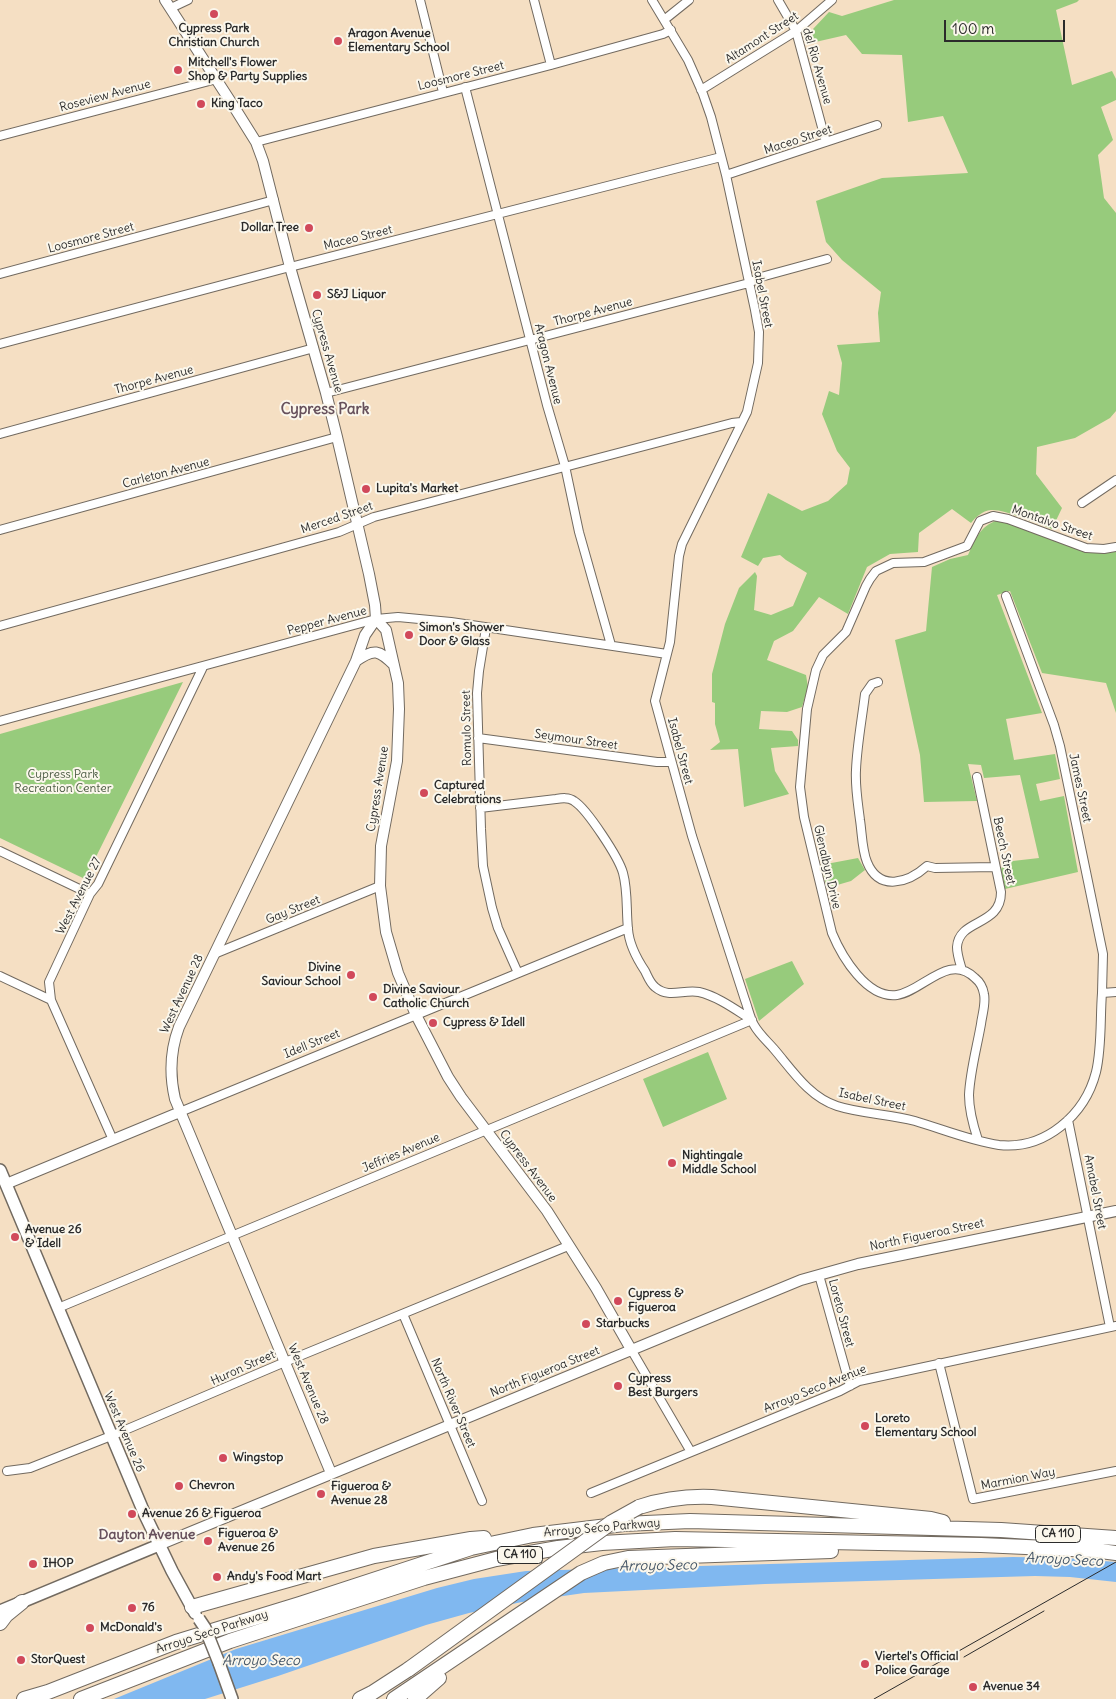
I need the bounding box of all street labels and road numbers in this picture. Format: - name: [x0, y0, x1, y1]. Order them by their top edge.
- street label: Altamont Street: [723, 9, 801, 67]
- street label: del Rio Avenue: [799, 26, 835, 106]
- street label: Loosmore Street: [416, 58, 506, 94]
- street label: Roseview Avenue: [58, 77, 152, 115]
- street label: Maceo Street: [762, 122, 834, 158]
- street label: Loosmore Street: [46, 220, 136, 256]
- street label: Maceo Street: [322, 222, 394, 254]
- street label: Isabel Street: [748, 259, 776, 329]
- street label: Thorpe Avenue: [552, 295, 634, 329]
- street label: Cypress Avenue: [308, 308, 346, 394]
- street label: Aragon Avenue: [531, 322, 565, 406]
- street label: Thorpe Avenue: [113, 363, 195, 397]
- street label: Carleton Avenue: [121, 454, 211, 492]
- street label: Merced Street: [299, 499, 375, 537]
- street label: Montalvo Street: [1010, 502, 1094, 544]
- street label: Pepper Avenue: [286, 604, 368, 638]
- street label: Romulo Street: [459, 690, 475, 766]
- street label: Isabel Street: [664, 716, 696, 786]
- street label: Seymour Street: [533, 727, 619, 753]
- street label: Cypress Avenue: [364, 745, 392, 833]
- street label: James Street: [1066, 752, 1094, 824]
- street label: Beech Street: [990, 816, 1018, 886]
- street label: Glenalbyn Drive: [810, 824, 844, 910]
- street label: West Avenue 27: [53, 855, 105, 937]
- street label: Gay Street: [264, 893, 322, 927]
- street label: West Avenue 28: [157, 952, 207, 1036]
- street label: Idell Street: [282, 1026, 342, 1062]
- street label: Isabel Street: [837, 1086, 907, 1114]
- street label: Cypress Avenue: [496, 1127, 560, 1205]
- street label: Jeffries Avenue: [360, 1130, 442, 1176]
- street label: Amabel Street: [1081, 1153, 1109, 1231]
- street label: North Figueroa Street: [869, 1216, 985, 1254]
- street label: Loreto Street: [825, 1277, 857, 1349]
- street label: West Avenue 28: [285, 1342, 331, 1426]
- street label: North Figueroa Street: [488, 1344, 602, 1400]
- street label: Huron Street: [209, 1347, 277, 1389]
- street label: North River Street: [428, 1356, 478, 1450]
- street label: Arroyo Seco Avenue: [762, 1362, 868, 1416]
- street label: West Avenue 26: [101, 1390, 147, 1474]
- street label: Marmion Way: [980, 1465, 1056, 1493]
- street label: Arroyo Seco Parkway: [543, 1516, 661, 1540]
- road number: CA 110: [1036, 1526, 1080, 1542]
- road number: CA 110: [498, 1546, 542, 1564]
- street label: Arroyo Seco Parkway: [154, 1607, 270, 1657]

